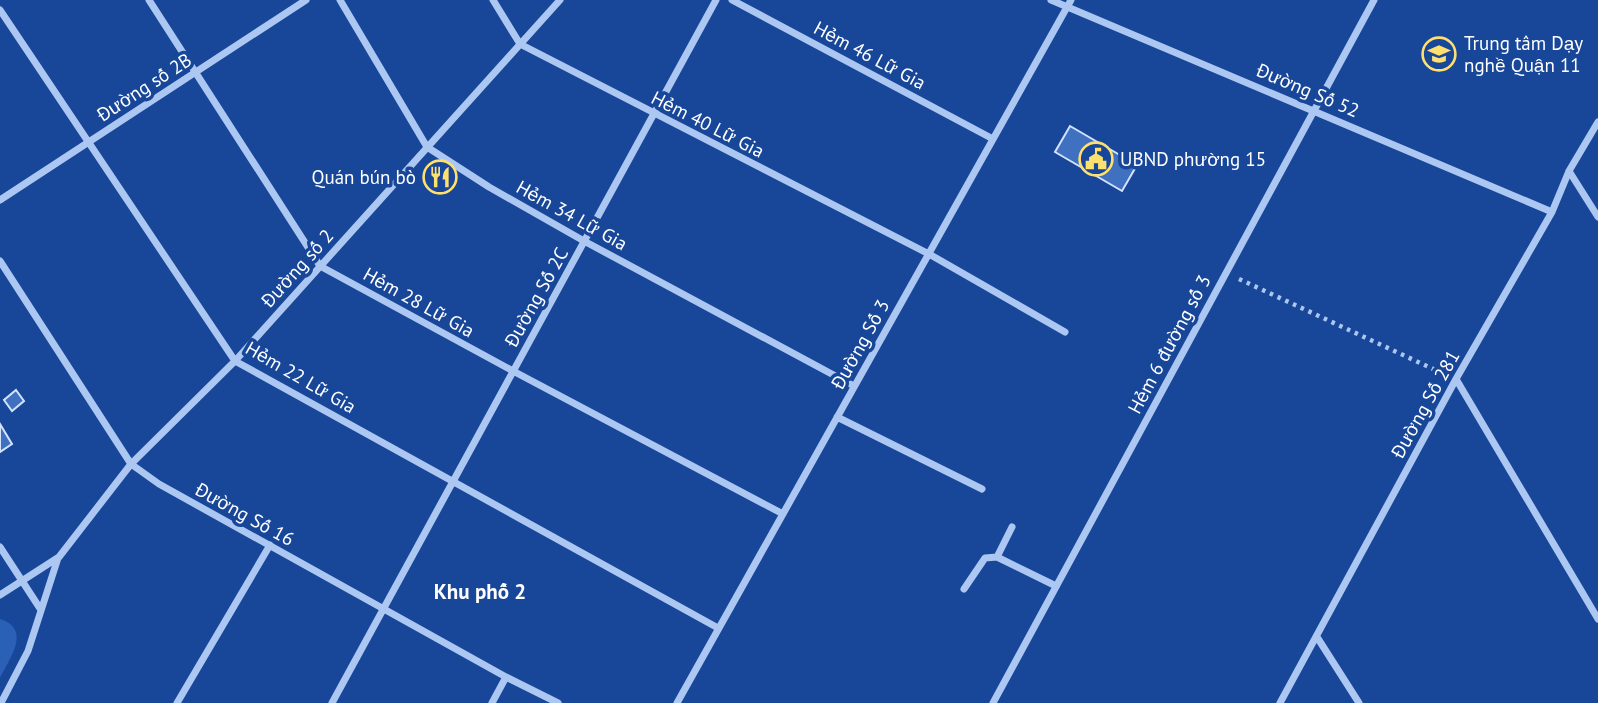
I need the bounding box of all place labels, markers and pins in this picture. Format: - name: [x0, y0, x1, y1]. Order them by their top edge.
- place label: Trung tâm Dạy nghề Quận 11: [1464, 31, 1583, 77]
- school or university icon: Trung tâm Dạy nghề Quận 11: [1420, 35, 1458, 73]
- public building icon: UBND phường 15: [1077, 140, 1115, 178]
- place label: UBND phường 15: [1120, 147, 1266, 171]
- restaurant icon: Quán bún bò: [421, 158, 459, 196]
- place label: Quán bún bò: [311, 165, 416, 189]

